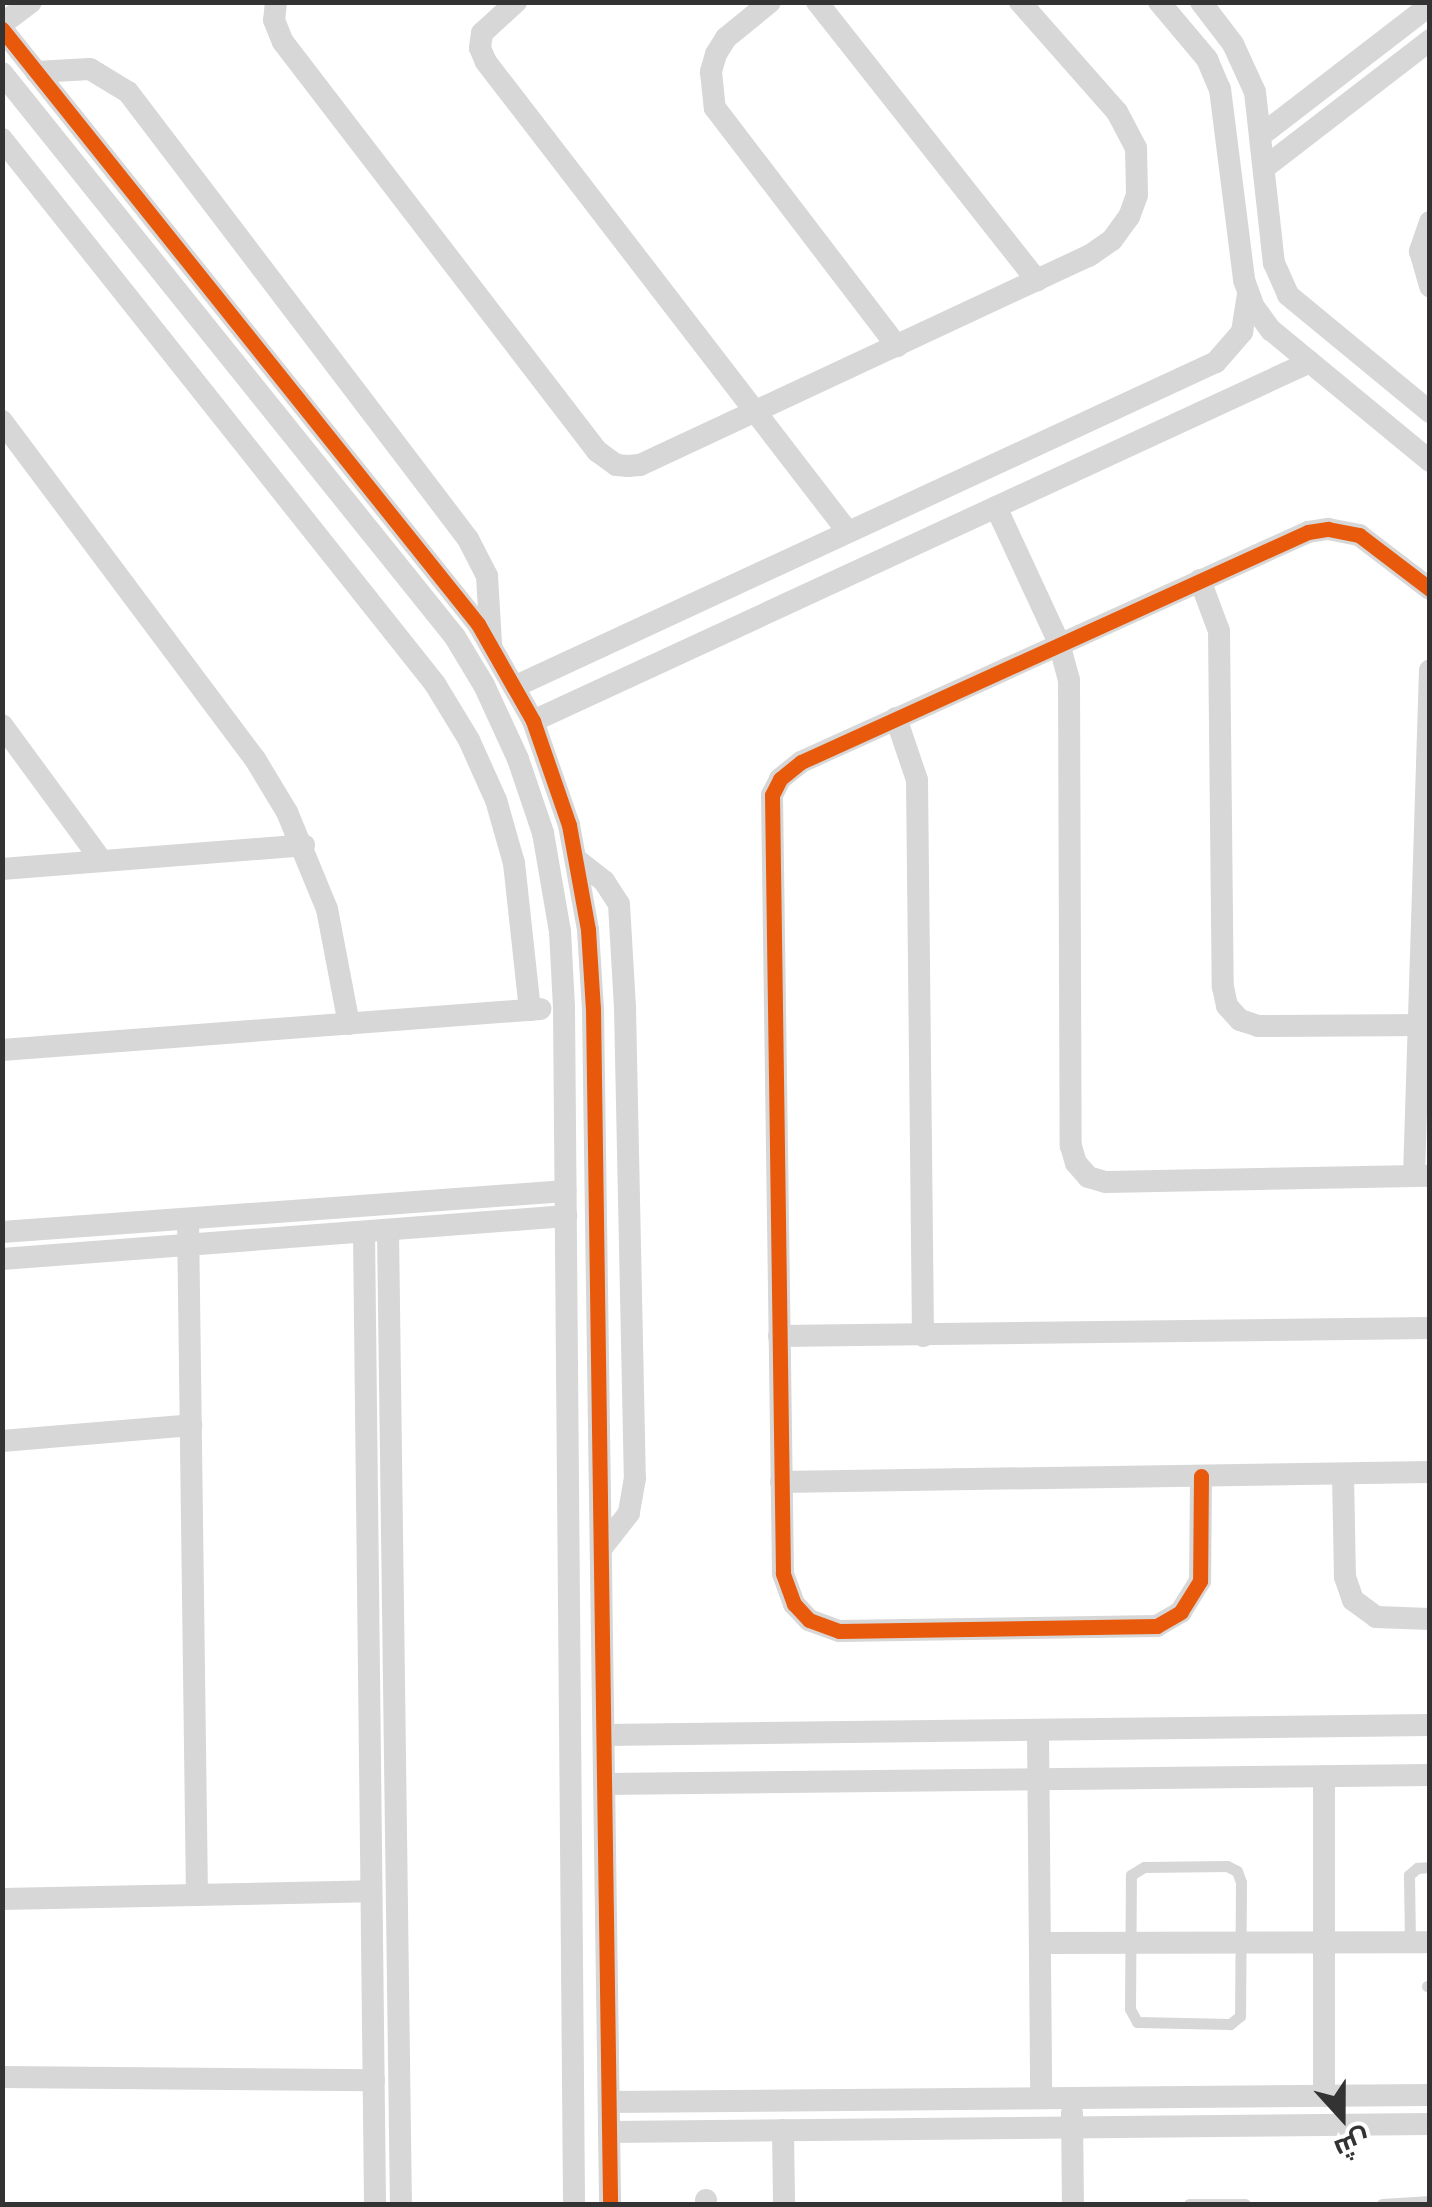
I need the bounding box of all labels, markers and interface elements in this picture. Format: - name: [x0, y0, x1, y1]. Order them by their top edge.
- north arrow: [1292, 2067, 1392, 2167]
- text: ش: [1330, 2124, 1376, 2167]

